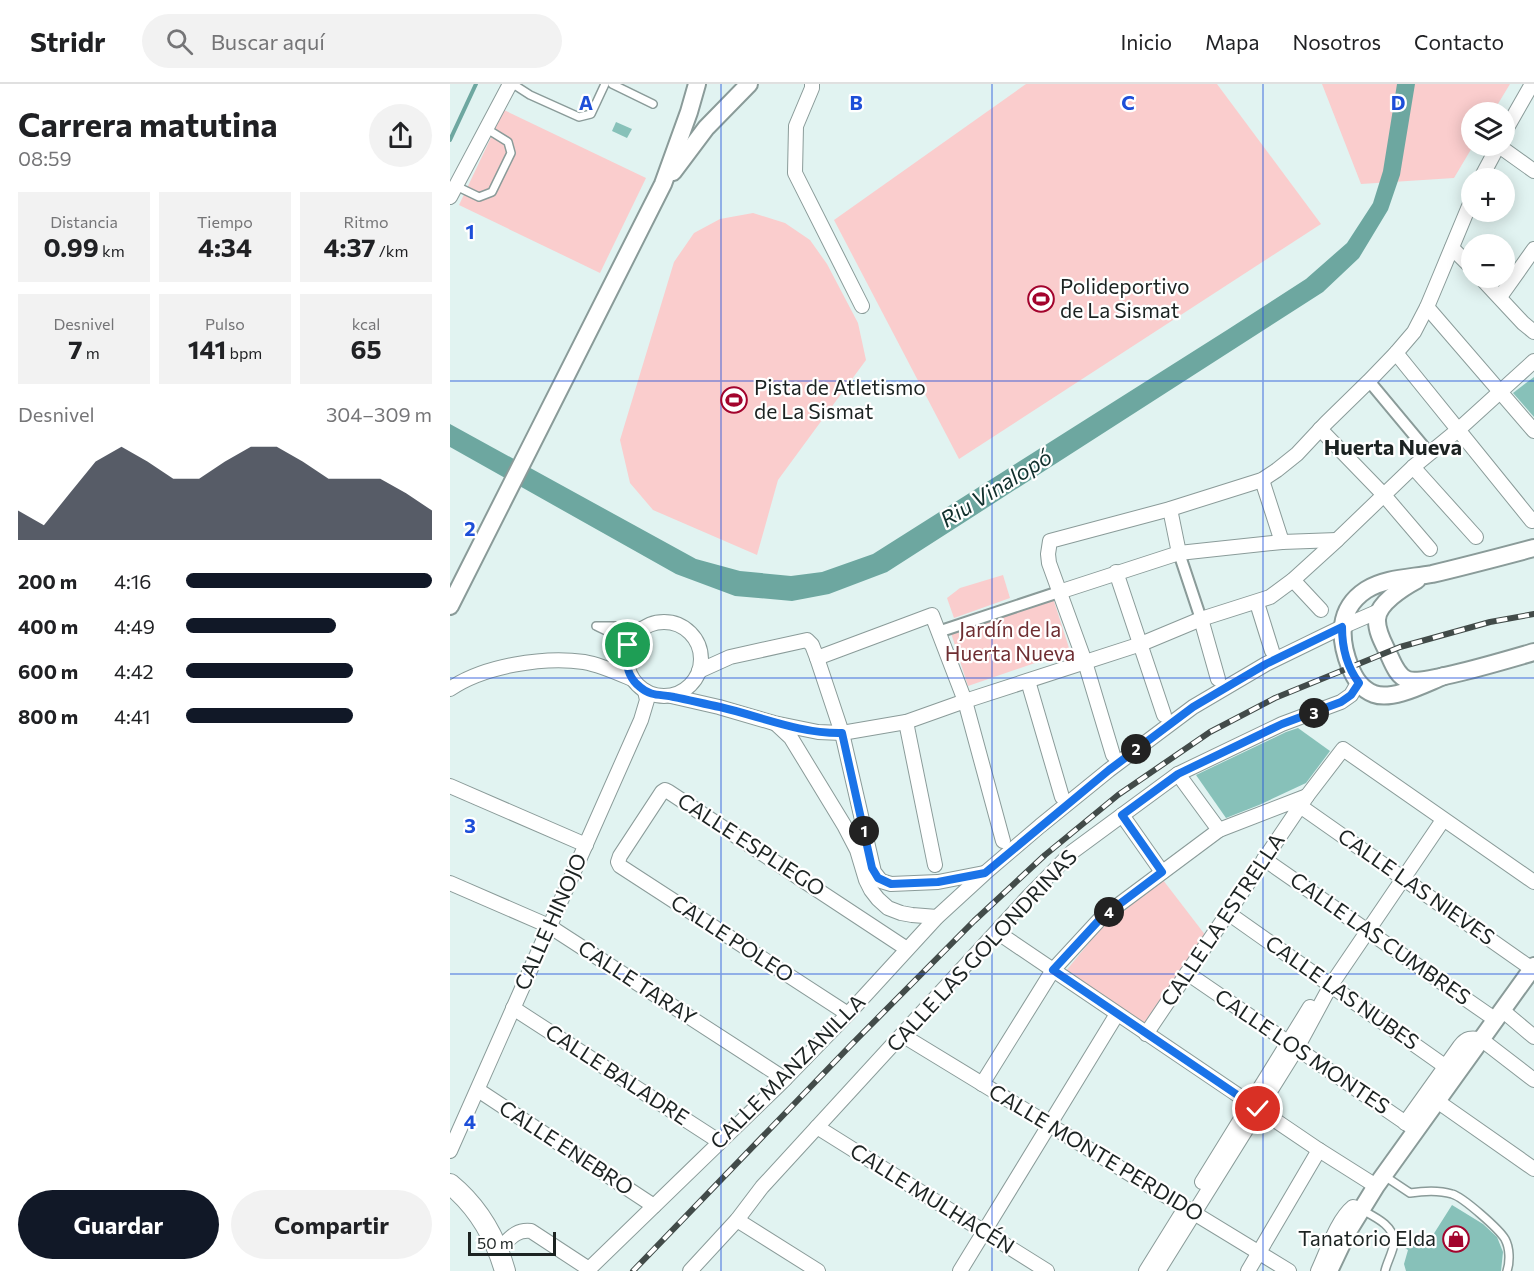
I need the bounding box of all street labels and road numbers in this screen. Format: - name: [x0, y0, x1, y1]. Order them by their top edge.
- street label: CALLE ESPLIEGO: [674, 787, 830, 901]
- street label: CALLE LAS NIEVES: [1334, 822, 1500, 949]
- street label: CALLE LA ESTRELLA: [1155, 828, 1289, 1010]
- street label: CALLE LAS GOLONDRINAS: [881, 844, 1081, 1056]
- street label: CALLE HINOJO: [508, 849, 591, 994]
- street label: CALLE LAS CUMBRES: [1286, 866, 1476, 1009]
- street label: CALLE POLEO: [667, 889, 799, 987]
- street label: CALLE LAS NUBES: [1261, 929, 1424, 1054]
- street label: CALLE TARAY: [574, 934, 702, 1029]
- street label: CALLE LOS MONTES: [1211, 983, 1395, 1119]
- street label: CALLE MANZANILLA: [704, 988, 870, 1154]
- street label: CALLE BALADRE: [541, 1018, 694, 1129]
- street label: CALLE MONTE PERDIDO: [985, 1078, 1209, 1226]
- street label: CALLE ENEBRO: [495, 1094, 638, 1199]
- street label: CALLE MULHACÉN: [846, 1137, 1020, 1258]

